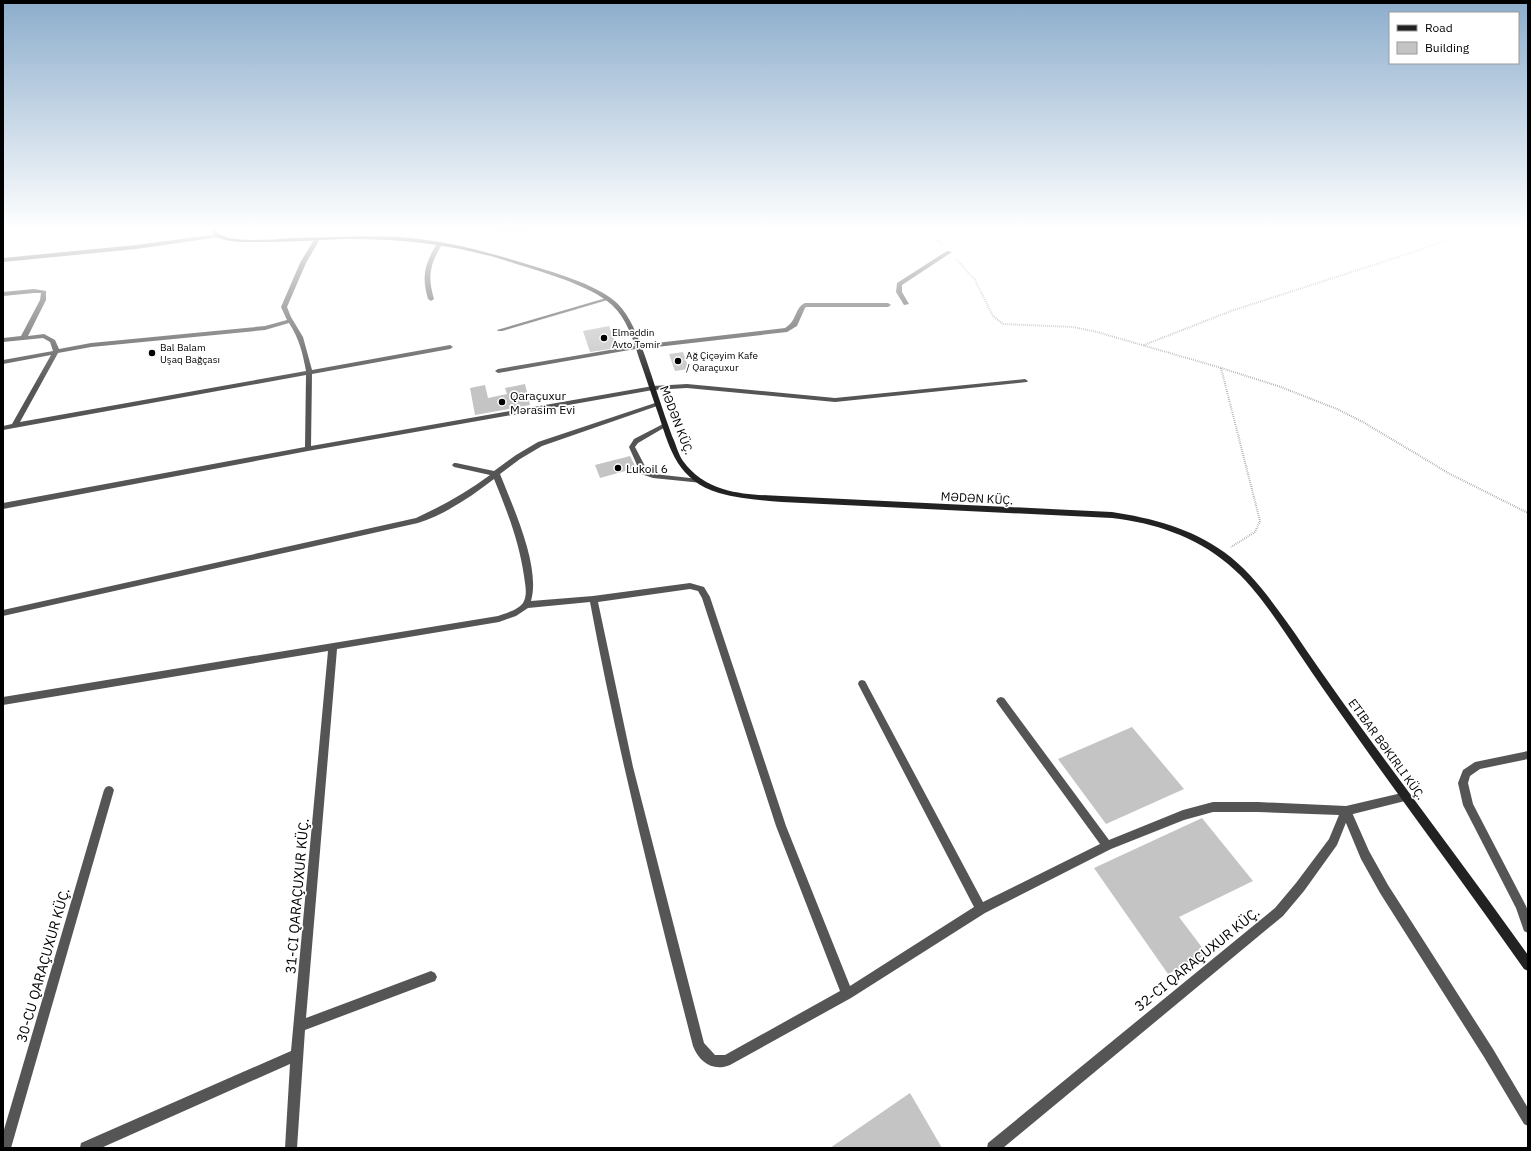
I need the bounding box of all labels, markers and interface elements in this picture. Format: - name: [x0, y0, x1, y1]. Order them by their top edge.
- legend: [1389, 12, 1519, 64]
- text: Road: [1425, 20, 1453, 35]
- text: Building: [1425, 40, 1470, 55]
- place label: Elməddin Avto Təmir: [612, 326, 660, 351]
- marker: Elməddin Avto Təmir: [599, 333, 609, 343]
- place label: Bal Balam Uşaq Bağçası: [160, 341, 220, 366]
- marker: Bal Balam Uşaq Bağçası: [147, 348, 157, 358]
- place label: Ağ Çiçəyim Kafe / Qaraçuxur: [686, 349, 759, 374]
- marker: Ağ Çiçəyim Kafe / Qaraçuxur: [673, 356, 683, 366]
- street label: MƏDƏN KÜÇ.: [657, 383, 697, 457]
- place label: Qaraçuxur Mərasim Evi: [510, 388, 575, 417]
- marker: Qaraçuxur Mərasim Evi: [497, 397, 507, 407]
- place label: Lukoil 6: [626, 461, 668, 476]
- marker: Lukoil 6: [613, 463, 623, 473]
- street label: MƏDƏN KÜÇ.: [940, 489, 1014, 507]
- street label: ETIBAR BƏKIRLI KÜÇ.: [1345, 696, 1429, 802]
- street label: 31-CI QARAÇUXUR KÜÇ.: [281, 818, 313, 974]
- street label: 30-CU QARAÇUXUR KÜÇ.: [12, 886, 74, 1044]
- street label: 32-CI QARAÇUXUR KÜÇ.: [1131, 903, 1263, 1015]

